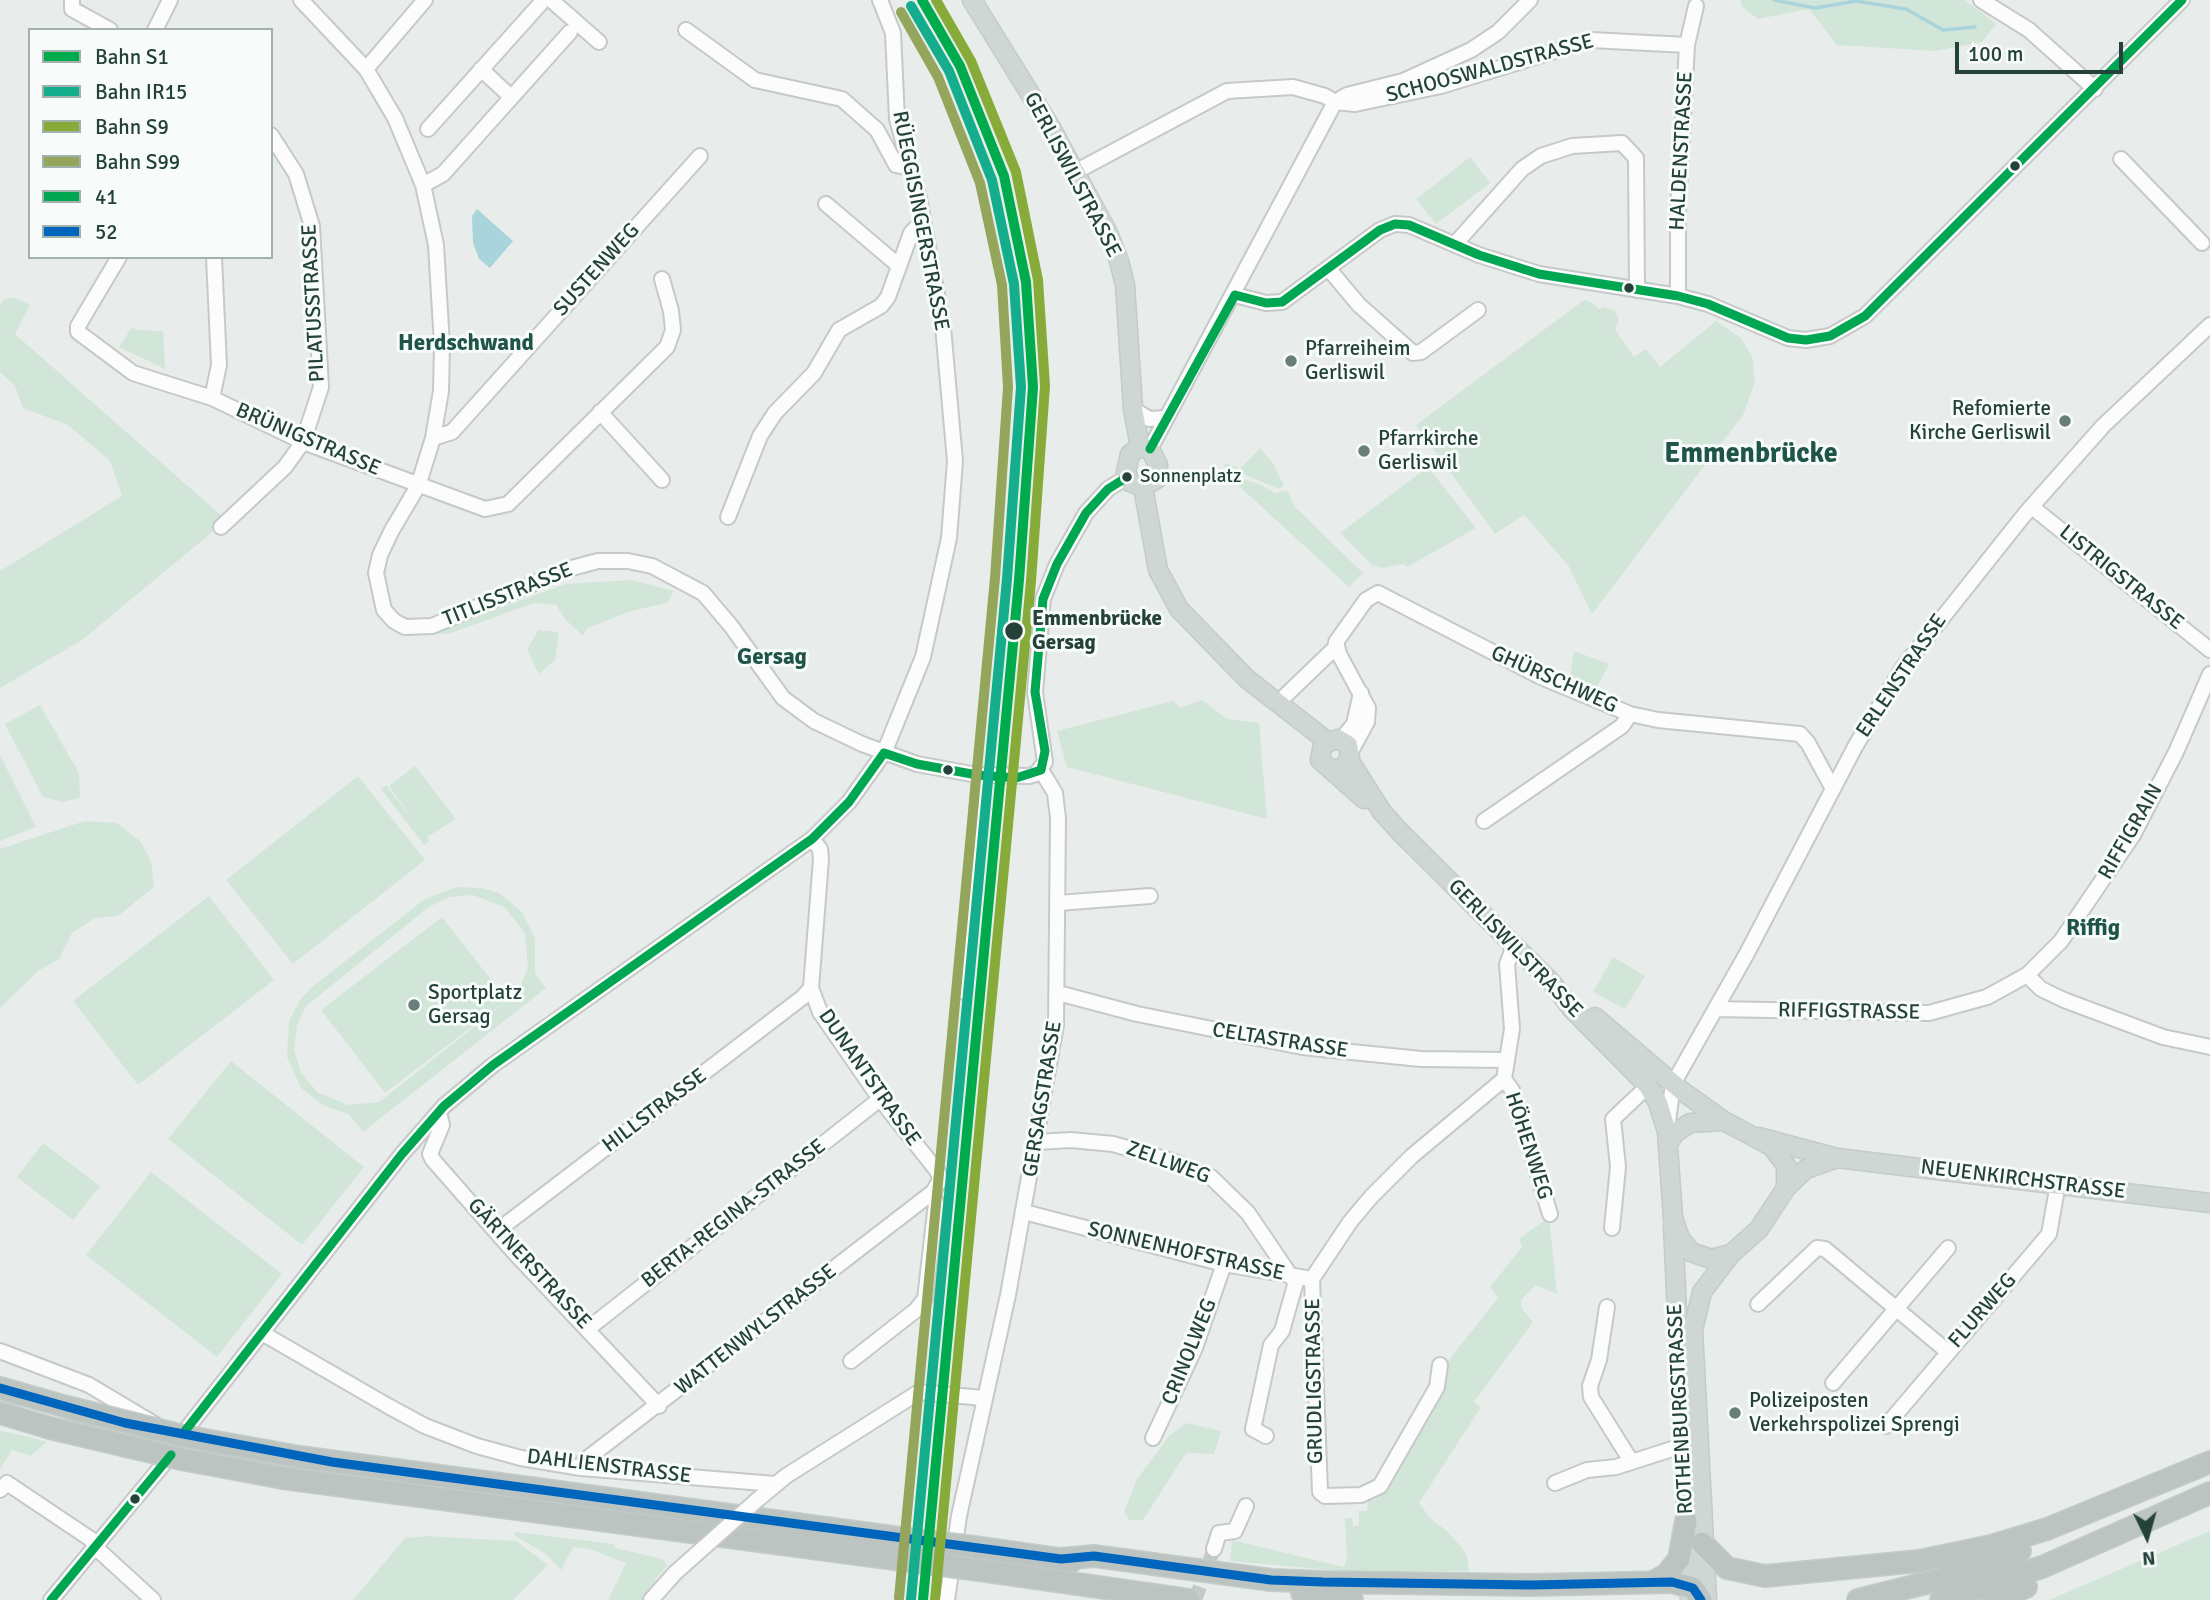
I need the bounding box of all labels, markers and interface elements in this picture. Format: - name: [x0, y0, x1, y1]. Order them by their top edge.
- legend: [28, 28, 273, 259]
- scale bar: [1958, 28, 2126, 72]
- street label: SCHOOSWALDSTRASSE: [1383, 29, 1597, 109]
- text: 100 m: [1968, 41, 2023, 67]
- text: Bahn S1: [95, 44, 169, 70]
- street label: HALDENSTRASSE: [1665, 71, 1699, 231]
- text: Bahn IR15: [95, 79, 187, 105]
- street label: GERLISWILSTRASSE: [1018, 88, 1126, 262]
- street label: RÜEGGISINGERSTRASSE: [886, 109, 954, 333]
- text: Bahn S9: [95, 114, 169, 140]
- text: Bahn S99: [95, 149, 180, 175]
- unlabelled marker: [2008, 159, 2022, 173]
- text: 41: [95, 184, 118, 210]
- street label: SUSTENWEG: [549, 218, 645, 322]
- text: 52: [95, 219, 118, 245]
- street label: PILATUSSTRASSE: [297, 223, 331, 383]
- unlabelled marker: [1622, 281, 1636, 295]
- district label: Herdschwand: [398, 330, 534, 358]
- place label: Pfarreiheim Gerliswil: [1305, 336, 1410, 386]
- marker: Pfarreiheim Gerliswil: [1283, 353, 1299, 369]
- place label: Refomierte Kirche Gerliswil: [1909, 396, 2051, 446]
- street label: BRÜNIGSTRASSE: [232, 398, 384, 482]
- marker: Refomierte Kirche Gerliswil: [2057, 413, 2073, 429]
- place label: Pfarrkirche Gerliswil: [1378, 426, 1478, 476]
- district label: Emmenbrücke: [1664, 438, 1838, 472]
- marker: Pfarrkirche Gerliswil: [1356, 443, 1372, 459]
- place label: Sonnenplatz: [1140, 466, 1242, 488]
- marker: Sonnenplatz: [1120, 470, 1134, 484]
- street label: LISTRIGSTRASSE: [2054, 520, 2188, 636]
- street label: TITLISSTRASSE: [440, 558, 576, 632]
- place label: Emmenbrücke Gersag: [1032, 606, 1162, 656]
- street label: ERLENSTRASSE: [1851, 609, 1953, 743]
- marker: Emmenbrücke Gersag: [1003, 620, 1025, 642]
- street label: GHÜRSCHWEG: [1487, 641, 1621, 719]
- district label: Gersag: [737, 644, 807, 672]
- unlabelled marker: [941, 763, 955, 777]
- street label: RIFFIGRAIN: [2094, 780, 2168, 884]
- street label: GERLISWILSTRASSE: [1442, 874, 1588, 1024]
- district label: Riffig: [2066, 915, 2120, 943]
- place label: Sportplatz Gersag: [428, 980, 522, 1030]
- marker: Sportplatz Gersag: [406, 997, 422, 1013]
- street label: RIFFIGSTRASSE: [1778, 998, 1920, 1026]
- street label: DUNANTSTRASSE: [812, 1005, 926, 1151]
- street label: CELTASTRASSE: [1210, 1018, 1350, 1064]
- street label: GERSAGSTRASSE: [1018, 1019, 1068, 1179]
- street label: HILLSTRASSE: [598, 1064, 712, 1158]
- street label: HÖHENWEG: [1499, 1089, 1557, 1203]
- street label: BERTA-REGINA-STRASSE: [637, 1134, 831, 1294]
- street label: ZELLWEG: [1123, 1136, 1213, 1190]
- street label: NEUENKIRCHSTRASSE: [1919, 1155, 2127, 1205]
- street label: GÄRTNERSTRASSE: [462, 1193, 596, 1335]
- street label: SONNENHOFSTRASSE: [1085, 1217, 1287, 1287]
- street label: WATTENWYLSTRASSE: [670, 1259, 842, 1401]
- street label: FLURWEG: [1944, 1268, 2022, 1354]
- street label: CRINOLWEG: [1157, 1295, 1223, 1409]
- street label: GRUDLIGSTRASSE: [1301, 1298, 1329, 1464]
- street label: ROTHENBURGSTRASSE: [1663, 1303, 1699, 1515]
- place label: Polizeiposten Verkehrspolizei Sprengi: [1749, 1388, 1960, 1438]
- marker: Polizeiposten Verkehrspolizei Sprengi: [1727, 1405, 1743, 1421]
- street label: DAHLIENSTRASSE: [525, 1444, 693, 1490]
- unlabelled marker: [128, 1492, 142, 1506]
- north arrow: [2112, 1502, 2182, 1572]
- text: N: [2141, 1545, 2156, 1570]

